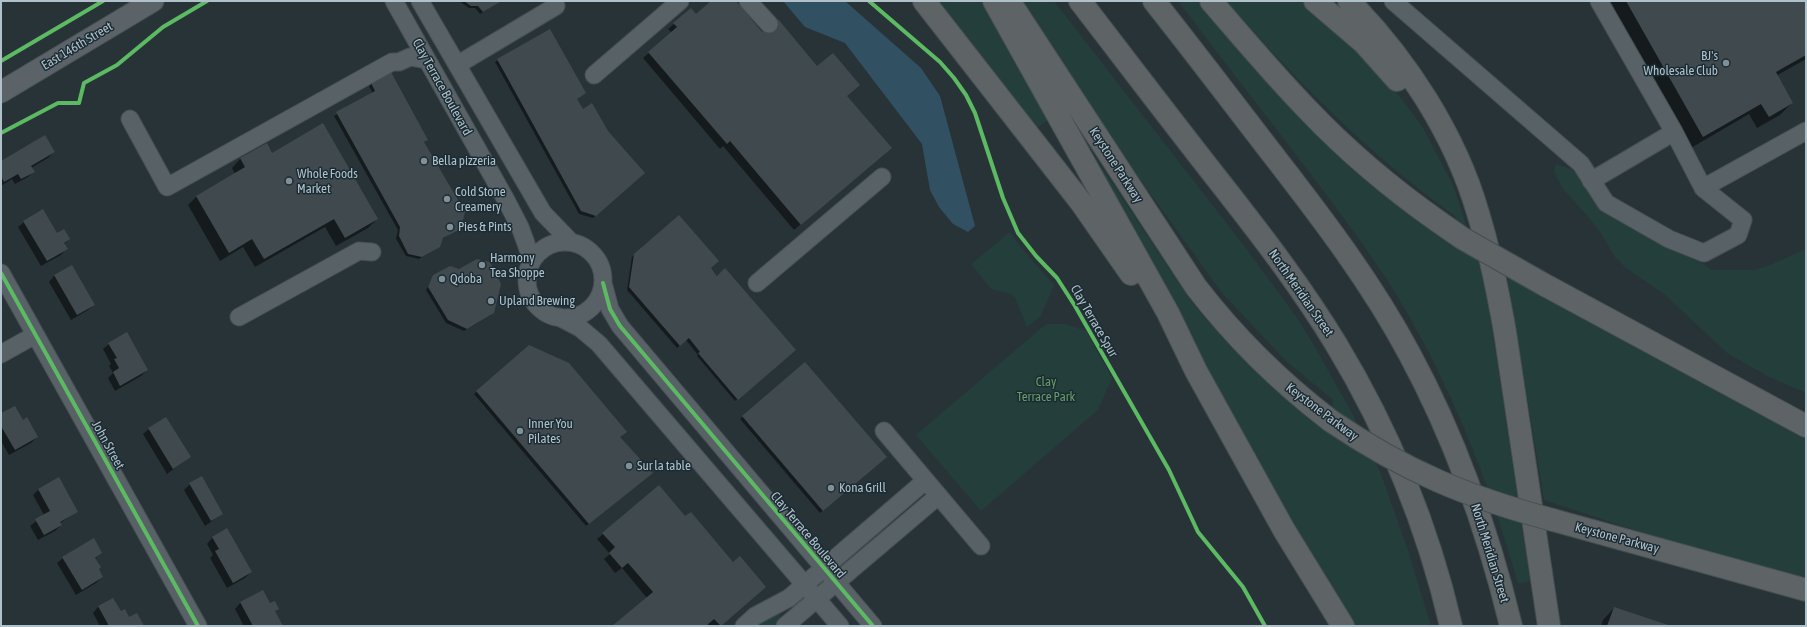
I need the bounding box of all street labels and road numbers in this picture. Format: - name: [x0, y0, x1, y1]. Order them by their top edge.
- street label: East 146th Street: [39, 19, 115, 73]
- street label: Clay Terrace Boulevard: [409, 36, 475, 138]
- street label: Keystone Parkway: [1086, 125, 1146, 205]
- street label: North Meridian Street: [1265, 247, 1337, 339]
- street label: Clay Terrace Spur: [1067, 282, 1121, 360]
- street label: Keystone Parkway: [1283, 380, 1361, 444]
- street label: John Street: [88, 418, 128, 472]
- street label: Clay Terrace Boulevard: [767, 489, 849, 581]
- street label: North Meridian Street: [1468, 502, 1512, 604]
- street label: Keystone Parkway: [1573, 519, 1661, 557]

